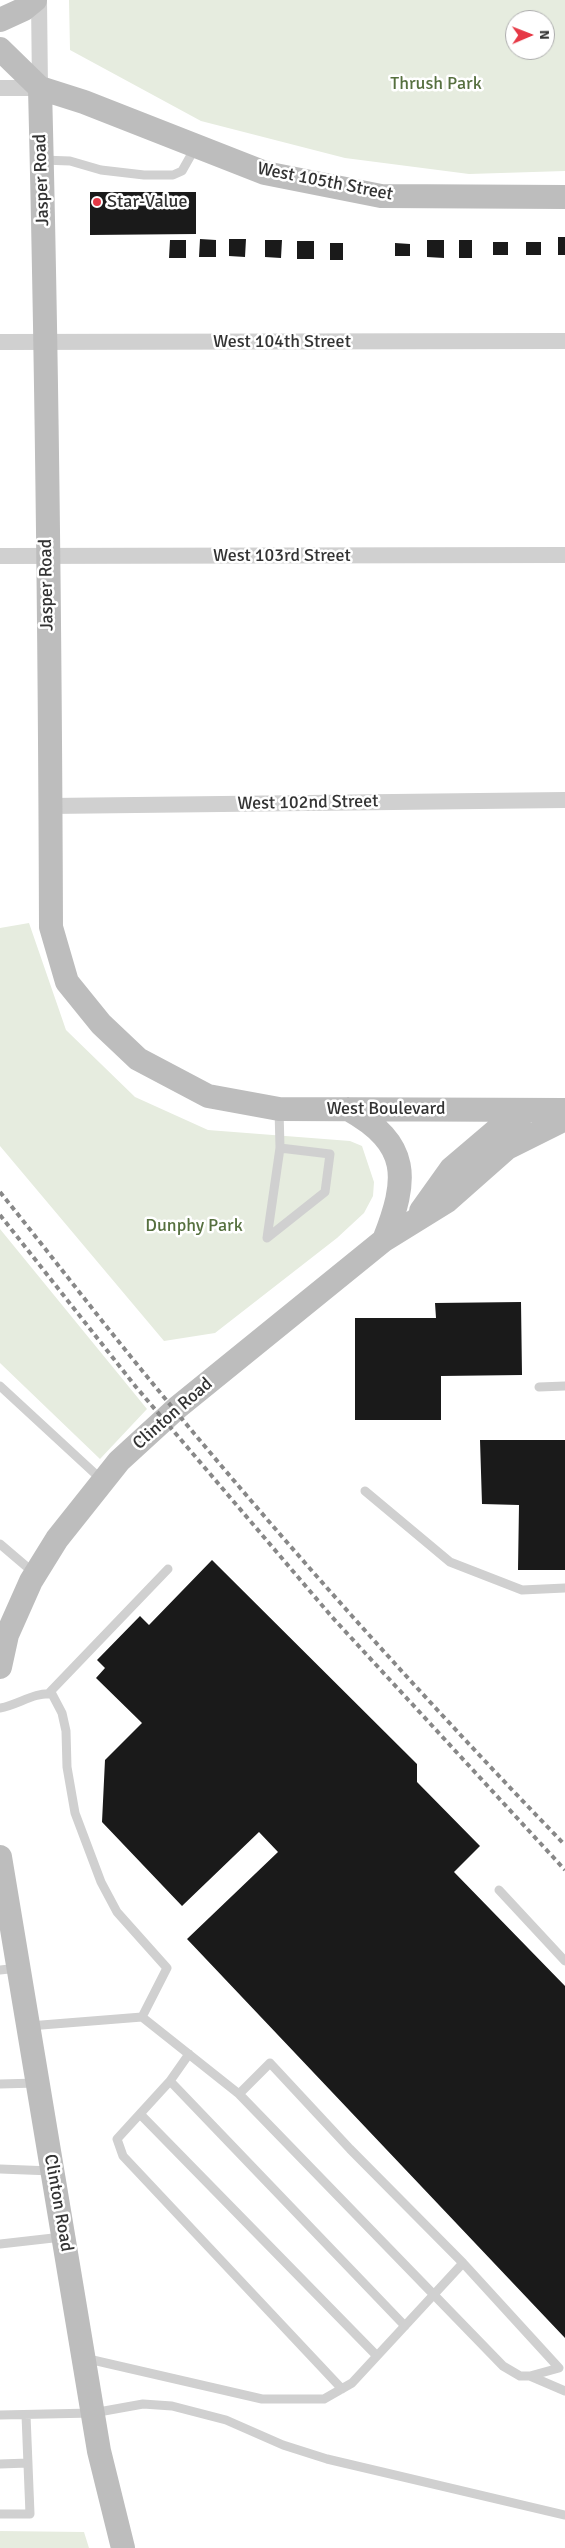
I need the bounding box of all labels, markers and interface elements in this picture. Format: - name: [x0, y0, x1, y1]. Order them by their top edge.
- north arrow: [505, 10, 555, 60]
- text: N: [536, 30, 553, 40]
- park label: Thrush Park: [390, 73, 482, 95]
- street label: Jasper Road: [30, 134, 54, 226]
- street label: West 105th Street: [255, 158, 395, 206]
- place label: Star-Value: [107, 191, 187, 213]
- marker: Star-Value: [91, 196, 103, 208]
- street label: West 104th Street: [213, 331, 351, 353]
- street label: Jasper Road: [35, 539, 59, 631]
- street label: West 103rd Street: [213, 545, 351, 567]
- street label: West 102nd Street: [237, 791, 379, 815]
- street label: West Boulevard: [326, 1098, 446, 1120]
- park label: Dunphy Park: [145, 1215, 243, 1237]
- street label: Clinton Road: [129, 1374, 217, 1454]
- street label: Clinton Road: [39, 2153, 77, 2253]

